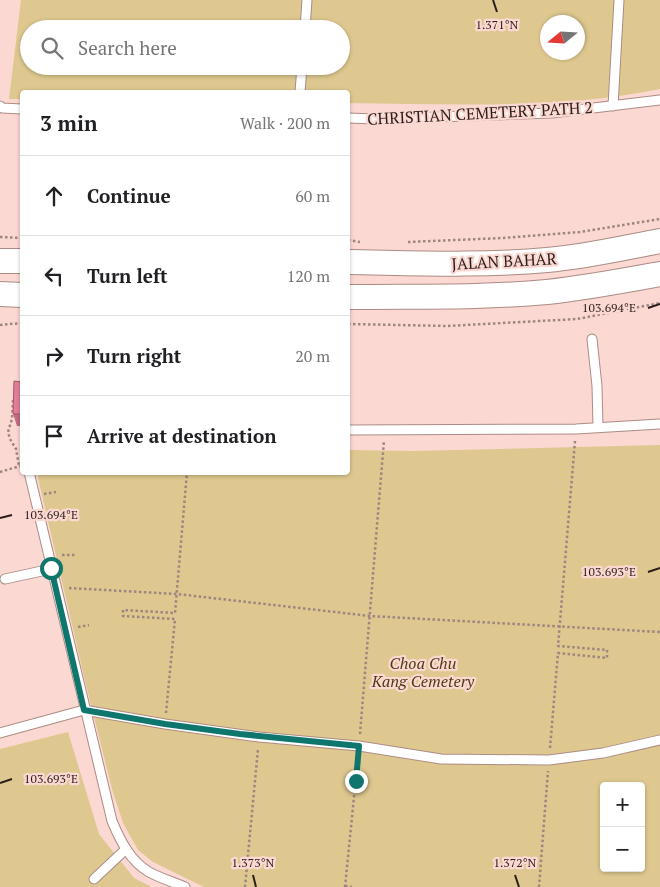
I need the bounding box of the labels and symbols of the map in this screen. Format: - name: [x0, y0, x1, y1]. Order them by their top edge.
- north arrow: [540, 15, 585, 60]
- text: 1.371°N: [476, 17, 519, 32]
- street label: CHRISTIAN CEMETERY PATH 2: [367, 96, 593, 130]
- street label: JALAN BAHAR: [451, 247, 558, 275]
- text: 103.694°E: [582, 300, 636, 315]
- text: 103.694°E: [24, 507, 78, 522]
- route start: [40, 557, 63, 580]
- text: 103.693°E: [582, 564, 636, 579]
- park label: Choa Chu Kang Cemetery: [371, 652, 475, 692]
- route end: [345, 770, 368, 793]
- text: 103.693°E: [24, 771, 78, 786]
- text: 1.373°N: [232, 855, 275, 870]
- text: 1.372°N: [494, 855, 537, 870]

